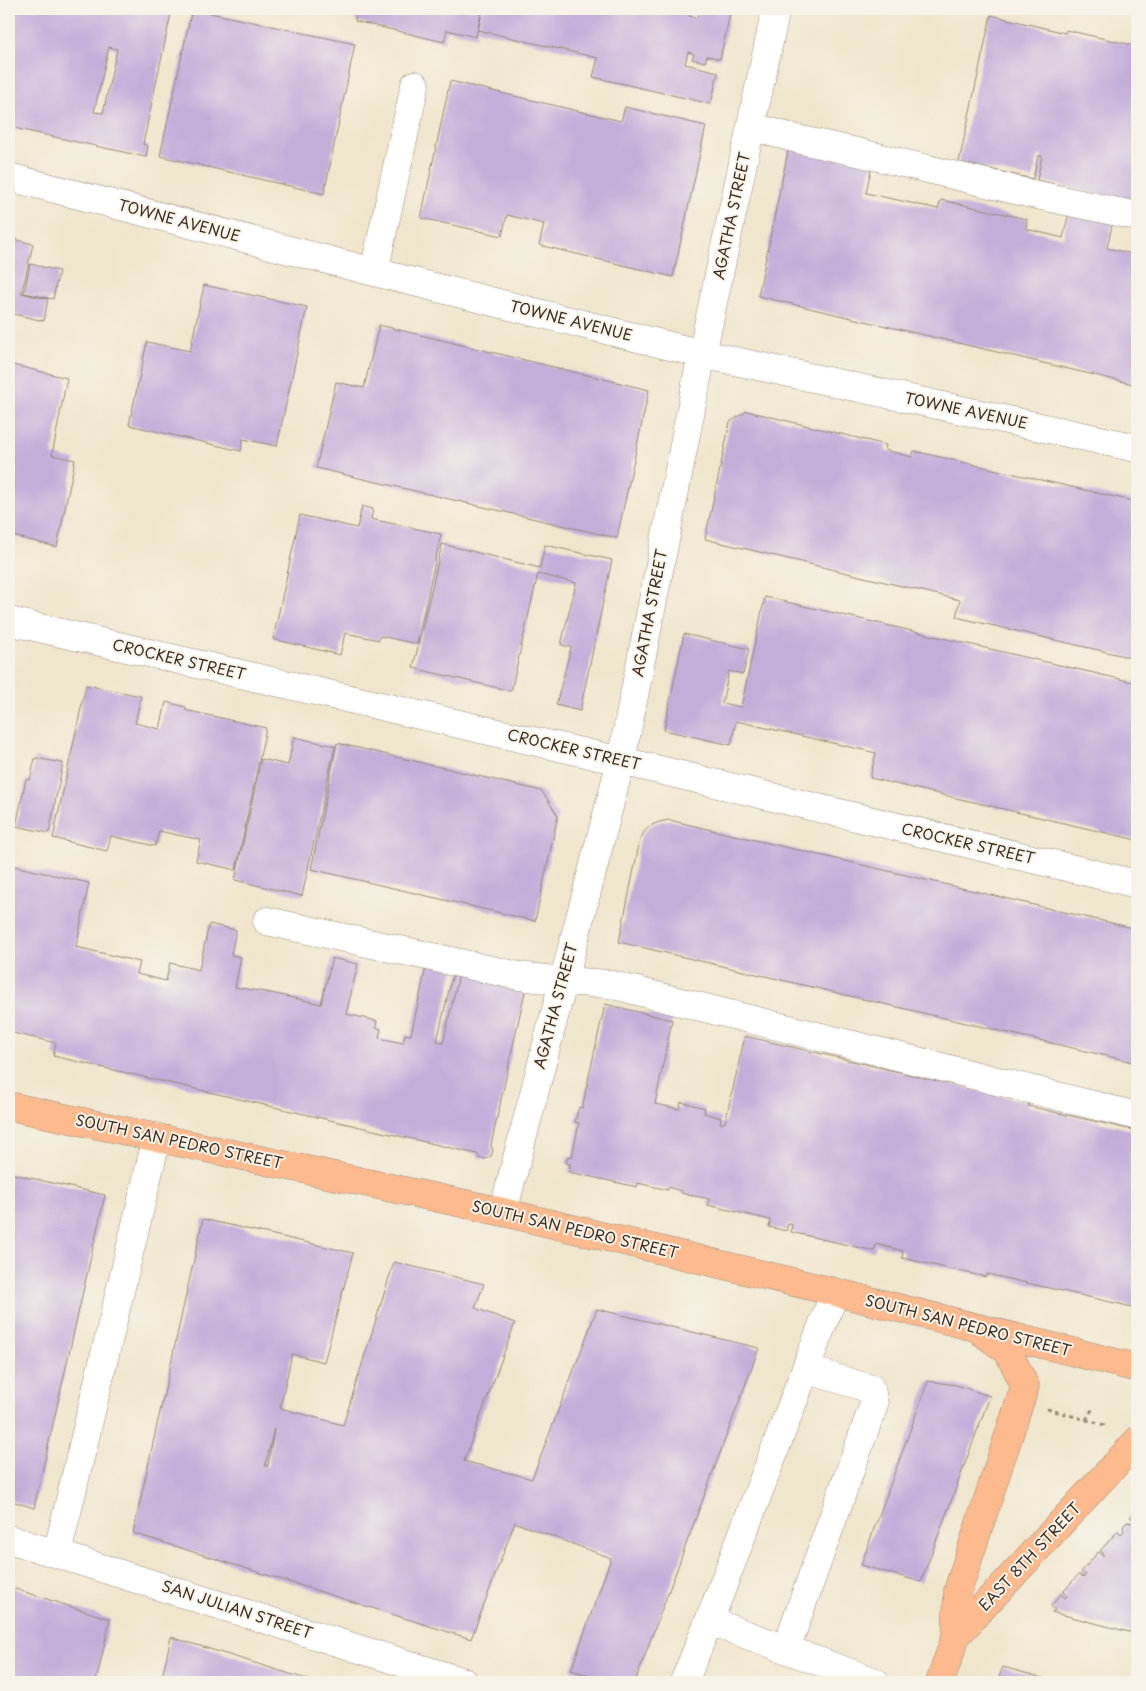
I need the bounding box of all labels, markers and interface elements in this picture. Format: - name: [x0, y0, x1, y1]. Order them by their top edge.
- street label: AGATHA STREET: [706, 149, 755, 281]
- street label: TOWNE AVENUE: [116, 192, 243, 247]
- street label: TOWNE AVENUE: [508, 293, 635, 346]
- street label: TOWNE AVENUE: [903, 385, 1030, 434]
- street label: AGATHA STREET: [625, 546, 672, 678]
- street label: CROCKER STREET: [110, 632, 249, 685]
- street label: CROCKER STREET: [505, 722, 644, 775]
- street label: CROCKER STREET: [899, 816, 1038, 869]
- street label: AGATHA STREET: [527, 939, 583, 1071]
- street label: SOUTH SAN PEDRO STREET: [74, 1107, 286, 1174]
- street label: SOUTH SAN PEDRO STREET: [470, 1194, 682, 1264]
- street label: SOUTH SAN PEDRO STREET: [863, 1288, 1074, 1361]
- street label: EAST 8TH STREET: [972, 1496, 1086, 1615]
- street label: SAN JULIAN STREET: [159, 1573, 316, 1644]

